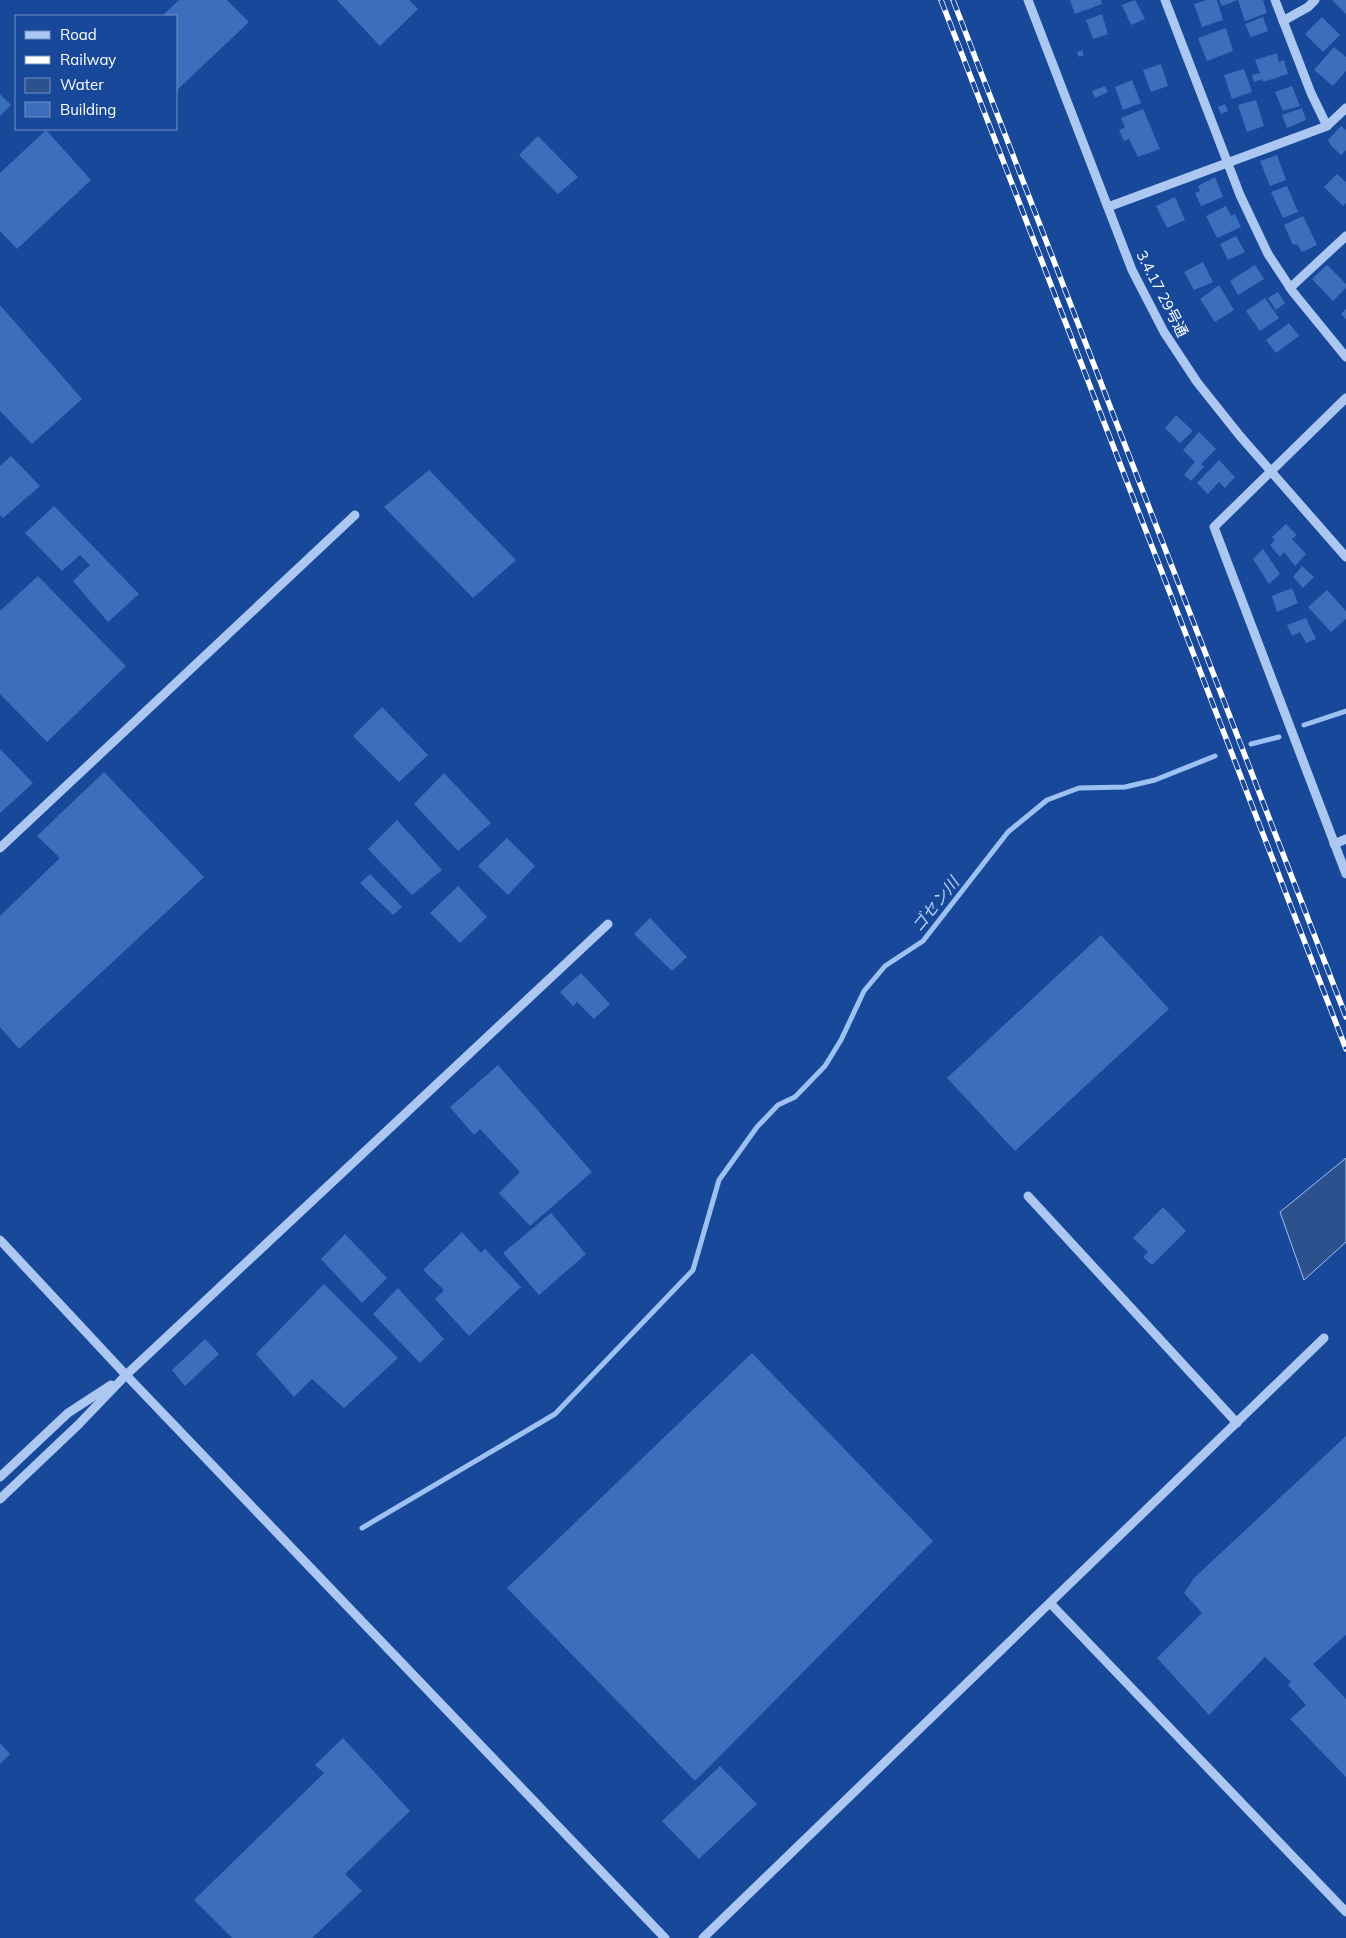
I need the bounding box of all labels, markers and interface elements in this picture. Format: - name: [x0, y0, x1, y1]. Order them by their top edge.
- legend: [15, 15, 178, 130]
- text: Road: [60, 25, 97, 44]
- text: Railway: [60, 50, 116, 69]
- text: Water: [60, 75, 104, 94]
- text: Building: [60, 100, 116, 119]
- street label: 3.4.17 29号通: [1132, 247, 1192, 340]
- water label: ゴセン川: [907, 871, 964, 935]

